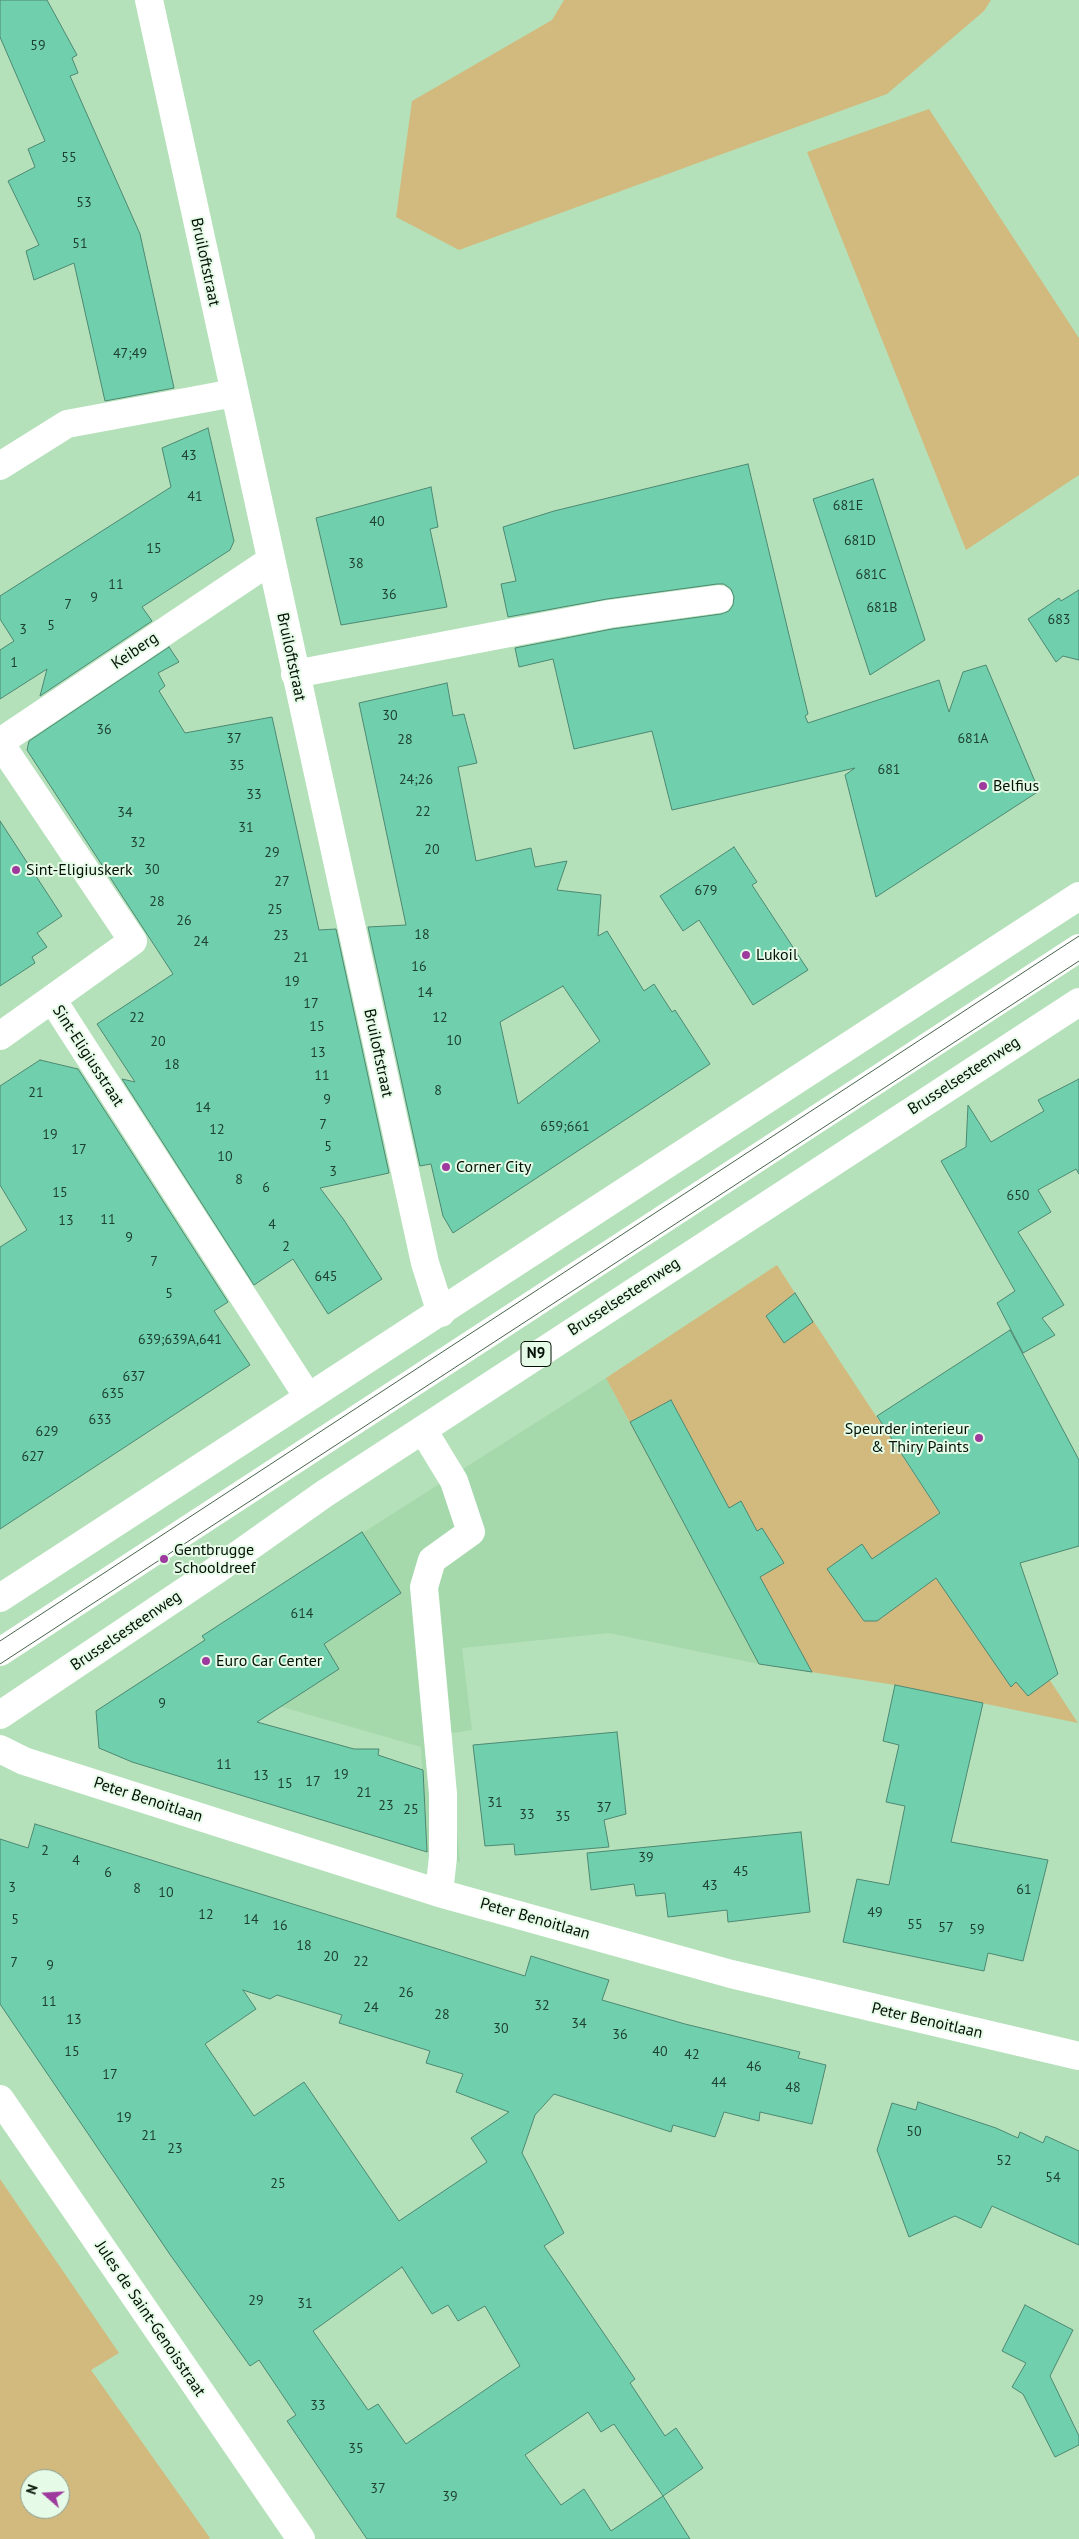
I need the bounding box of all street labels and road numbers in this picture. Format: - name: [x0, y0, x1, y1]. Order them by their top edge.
- street label: Bruiloftstraat: [186, 216, 224, 308]
- street label: Bruiloftstraat: [272, 611, 310, 703]
- street label: Keiberg: [108, 628, 162, 674]
- street label: Sint-Eligiusstraat: [48, 1002, 128, 1110]
- street label: Bruiloftstraat: [359, 1007, 397, 1099]
- street label: Brusselsesteenweg: [904, 1033, 1024, 1119]
- street label: Brusselsesteenweg: [564, 1254, 684, 1340]
- road number: N9: [521, 1342, 551, 1366]
- street label: Brusselsesteenweg: [67, 1587, 185, 1675]
- street label: Peter Benoitlaan: [91, 1773, 205, 1827]
- street label: Peter Benoitlaan: [478, 1894, 592, 1944]
- street label: Peter Benoitlaan: [870, 1999, 984, 2043]
- street label: Jules de Saint-Genoisstraat: [91, 2238, 209, 2400]

